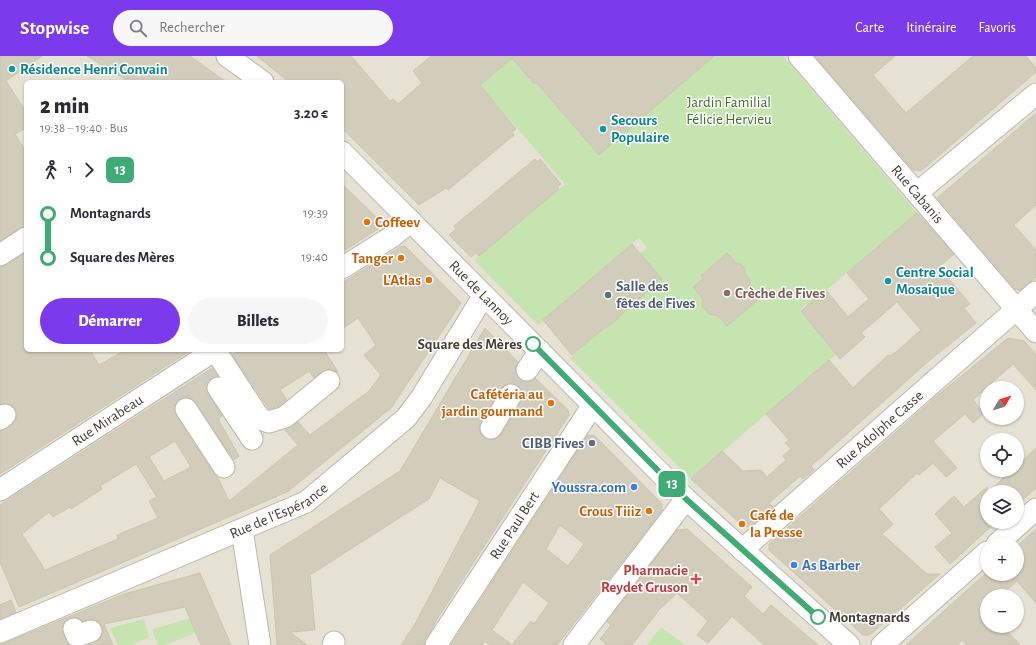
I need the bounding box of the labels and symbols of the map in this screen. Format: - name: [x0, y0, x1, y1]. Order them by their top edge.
- place label: Résidence Henri Convain: [20, 62, 168, 77]
- marker: Résidence Henri Convain: [7, 64, 17, 74]
- park label: Jardin Familial Félicie Hervieu: [686, 95, 772, 127]
- place label: Secours Populaire: [611, 113, 669, 145]
- marker: Secours Populaire: [598, 124, 608, 134]
- street label: Rue Cabanis: [889, 162, 946, 226]
- place label: Coffeev: [375, 215, 420, 230]
- marker: Coffeev: [362, 217, 372, 227]
- place label: Tanger: [352, 251, 394, 266]
- marker: Tanger: [396, 253, 406, 263]
- street label: Rue de Lannoy: [446, 257, 517, 328]
- place label: Centre Social Mosaïque: [896, 265, 974, 297]
- place label: L'Atlas: [383, 273, 421, 288]
- marker: L'Atlas: [424, 275, 434, 285]
- marker: Centre Social Mosaïque: [883, 276, 893, 286]
- place label: Salle des fêtes de Fives: [616, 279, 696, 311]
- place label: Crèche de Fives: [735, 286, 825, 301]
- marker: Crèche de Fives: [722, 288, 732, 298]
- marker: Salle des fêtes de Fives: [603, 290, 613, 300]
- marker: Square des Mères: [525, 336, 541, 352]
- place label: Square des Mères: [418, 337, 522, 352]
- north arrow: [980, 381, 1024, 425]
- place label: Cafétéria au jardin gourmand: [442, 387, 543, 419]
- street label: Rue Adolphe Casse: [833, 387, 926, 471]
- street label: Rue Mirabeau: [69, 391, 146, 449]
- marker: Cafétéria au jardin gourmand: [546, 398, 556, 408]
- place label: CIBB Fives: [522, 436, 584, 451]
- marker: CIBB Fives: [587, 438, 597, 448]
- line badge: 13: [654, 471, 690, 497]
- street label: Rue de l'Espérance: [227, 480, 330, 541]
- place label: Youssra.com: [551, 480, 626, 495]
- marker: Youssra.com: [629, 482, 639, 492]
- street label: Rue Paul Bert: [487, 489, 542, 562]
- place label: Crous Tiiiz: [579, 504, 641, 519]
- marker: Crous Tiiiz: [644, 506, 654, 516]
- place label: Café de la Presse: [750, 508, 803, 540]
- marker: Café de la Presse: [737, 519, 747, 529]
- place label: As Barber: [802, 558, 861, 573]
- marker: As Barber: [789, 560, 799, 570]
- place label: Pharmacie Reydet Gruson: [601, 563, 688, 595]
- marker: Pharmacie Reydet Gruson: [691, 574, 701, 584]
- marker: Montagnards: [810, 609, 826, 625]
- place label: Montagnards: [829, 610, 910, 625]

